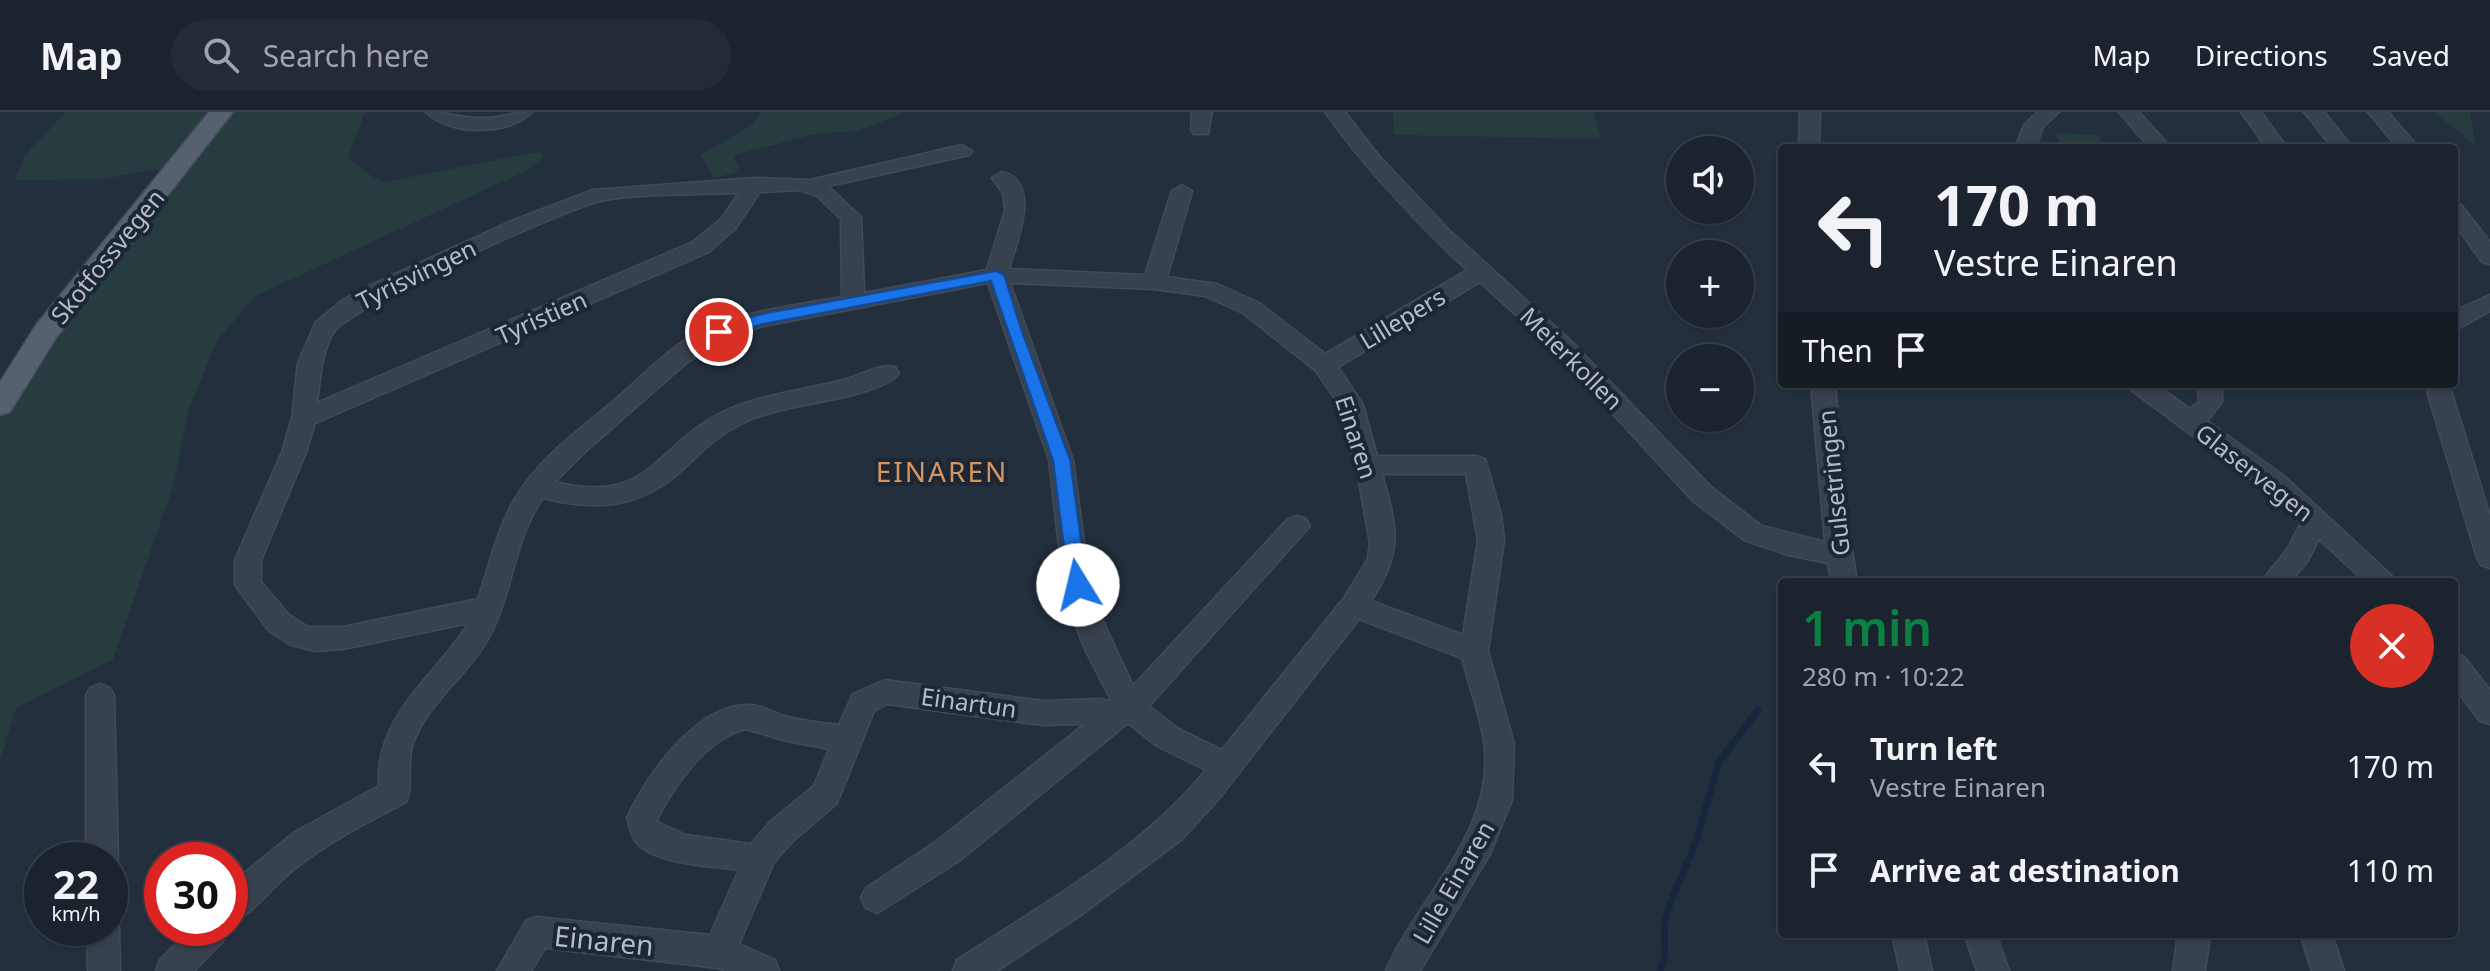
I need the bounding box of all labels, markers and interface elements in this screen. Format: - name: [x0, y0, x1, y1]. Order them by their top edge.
- search box: [171, 19, 731, 91]
- text: Map: [40, 29, 123, 81]
- icon: search: [199, 33, 243, 77]
- text: Search here: [263, 35, 430, 76]
- text: Map: [2092, 36, 2151, 74]
- text: Directions: [2195, 36, 2328, 74]
- text: Saved: [2372, 36, 2450, 74]
- map controls: [1666, 136, 1754, 432]
- button: sound: [1666, 136, 1754, 224]
- text: 170 m: [1934, 166, 2099, 242]
- icon: left: [1802, 176, 1906, 280]
- street label: Skotfossvegen: [43, 182, 171, 330]
- street label: Tyrisvingen: [351, 231, 481, 317]
- text: Vestre Einaren: [1934, 238, 2178, 287]
- button: +: [1666, 240, 1754, 328]
- street label: Lillepers: [1353, 280, 1451, 356]
- street label: Tyristien: [490, 282, 592, 352]
- pin: [685, 298, 753, 366]
- street label: Meierkollen: [1513, 299, 1631, 417]
- icon: arrive: [697, 310, 741, 354]
- icon: arrive: [1889, 328, 1933, 372]
- text: Then: [1802, 330, 1873, 371]
- button: −: [1666, 344, 1754, 432]
- street label: Einaren: [1328, 391, 1386, 483]
- street label: Gulsetringen: [1809, 409, 1857, 557]
- street label: Glaservegen: [2189, 416, 2321, 528]
- district label: EINAREN: [876, 452, 1008, 490]
- position arrow: [1036, 543, 1120, 627]
- text: 1 min: [1802, 595, 1932, 660]
- button: close: [2350, 604, 2434, 688]
- text: 280 m · 10:22: [1802, 658, 1965, 694]
- street label: Einartun: [919, 679, 1019, 725]
- text: Turn left: [1870, 728, 1998, 769]
- icon: left: [1802, 744, 1846, 788]
- text: 170 m: [2347, 746, 2434, 787]
- text: Vestre Einaren: [1870, 769, 2046, 805]
- street label: Lille Einaren: [1405, 815, 1501, 949]
- speed limit sign: 30: [144, 842, 248, 946]
- icon: arrive: [1802, 848, 1846, 892]
- text: Arrive at destination: [1870, 850, 2180, 891]
- text: 110 m: [2347, 850, 2434, 891]
- text: 22: [53, 856, 99, 911]
- text: km/h: [51, 900, 101, 927]
- street label: Einaren: [552, 916, 656, 964]

